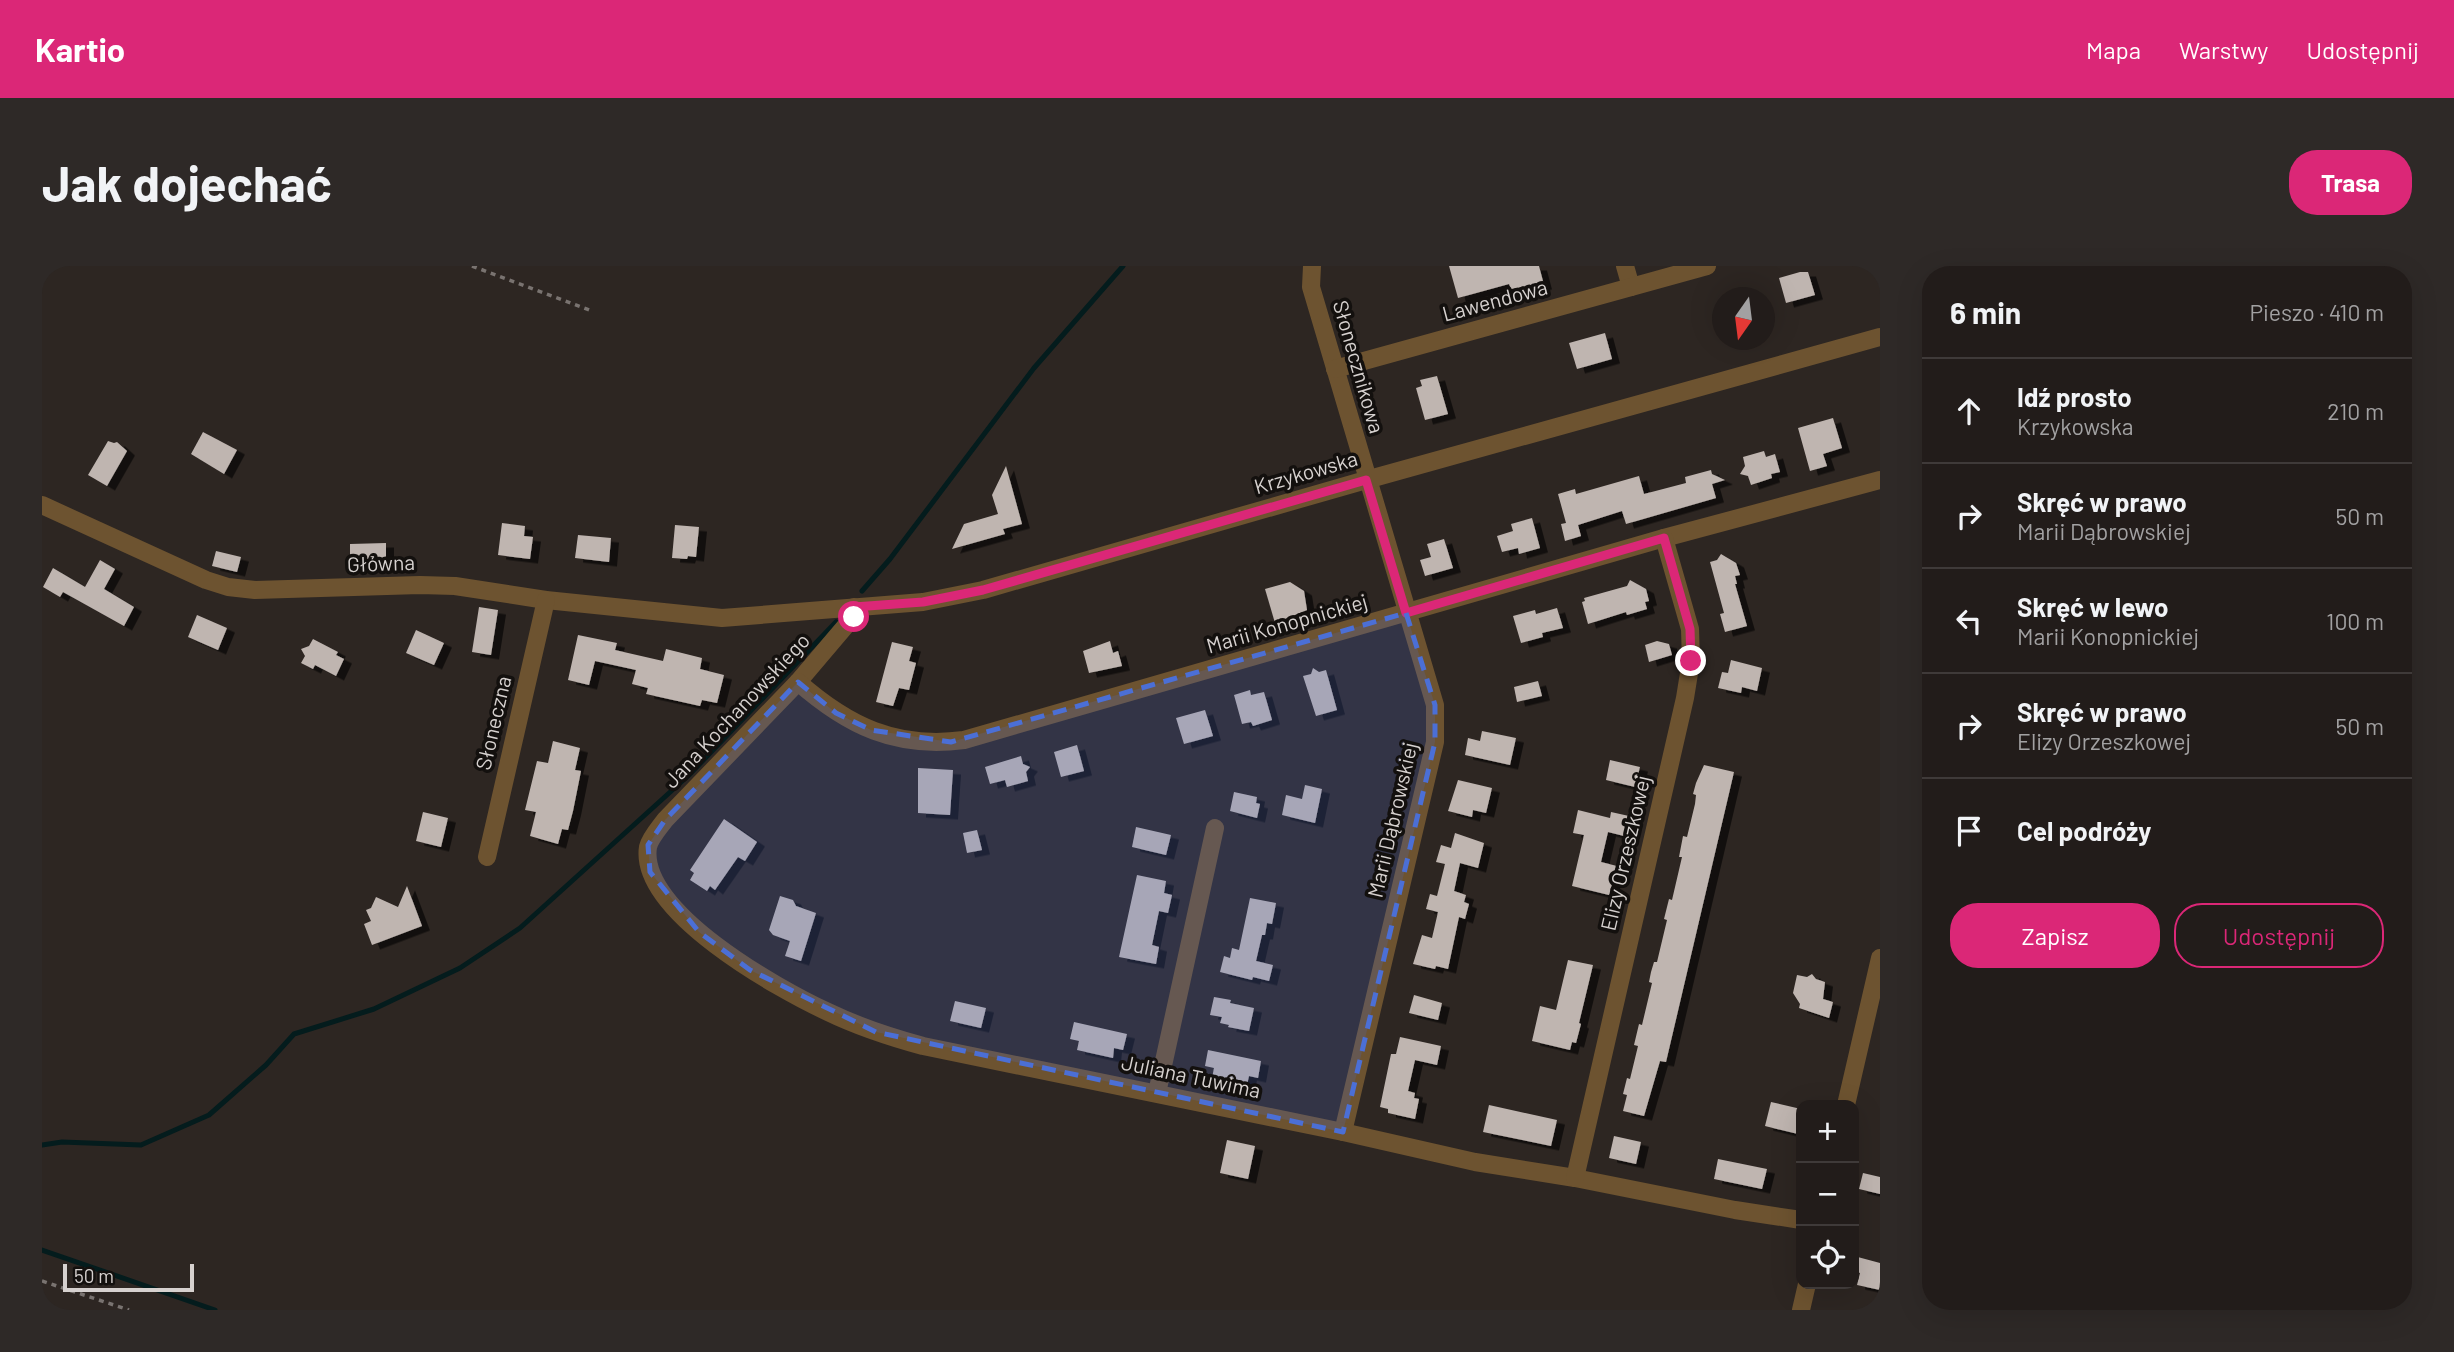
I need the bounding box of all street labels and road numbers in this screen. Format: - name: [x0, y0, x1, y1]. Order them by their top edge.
- street label: Lawendowa: [1439, 274, 1550, 326]
- street label: Słonecznikowa: [1329, 297, 1390, 436]
- street label: Krzykowska: [1251, 445, 1360, 498]
- street label: Główna: [346, 549, 415, 576]
- street label: Marii Konopnickiej: [1203, 588, 1370, 657]
- street label: Jana Kochanowskiego: [658, 627, 814, 793]
- street label: Słoneczna: [470, 673, 515, 772]
- street label: Marii Dąbrowskiej: [1362, 740, 1422, 900]
- street label: Elizy Orzeszkowej: [1594, 772, 1655, 933]
- street label: Juliana Tuwima: [1120, 1049, 1263, 1102]

